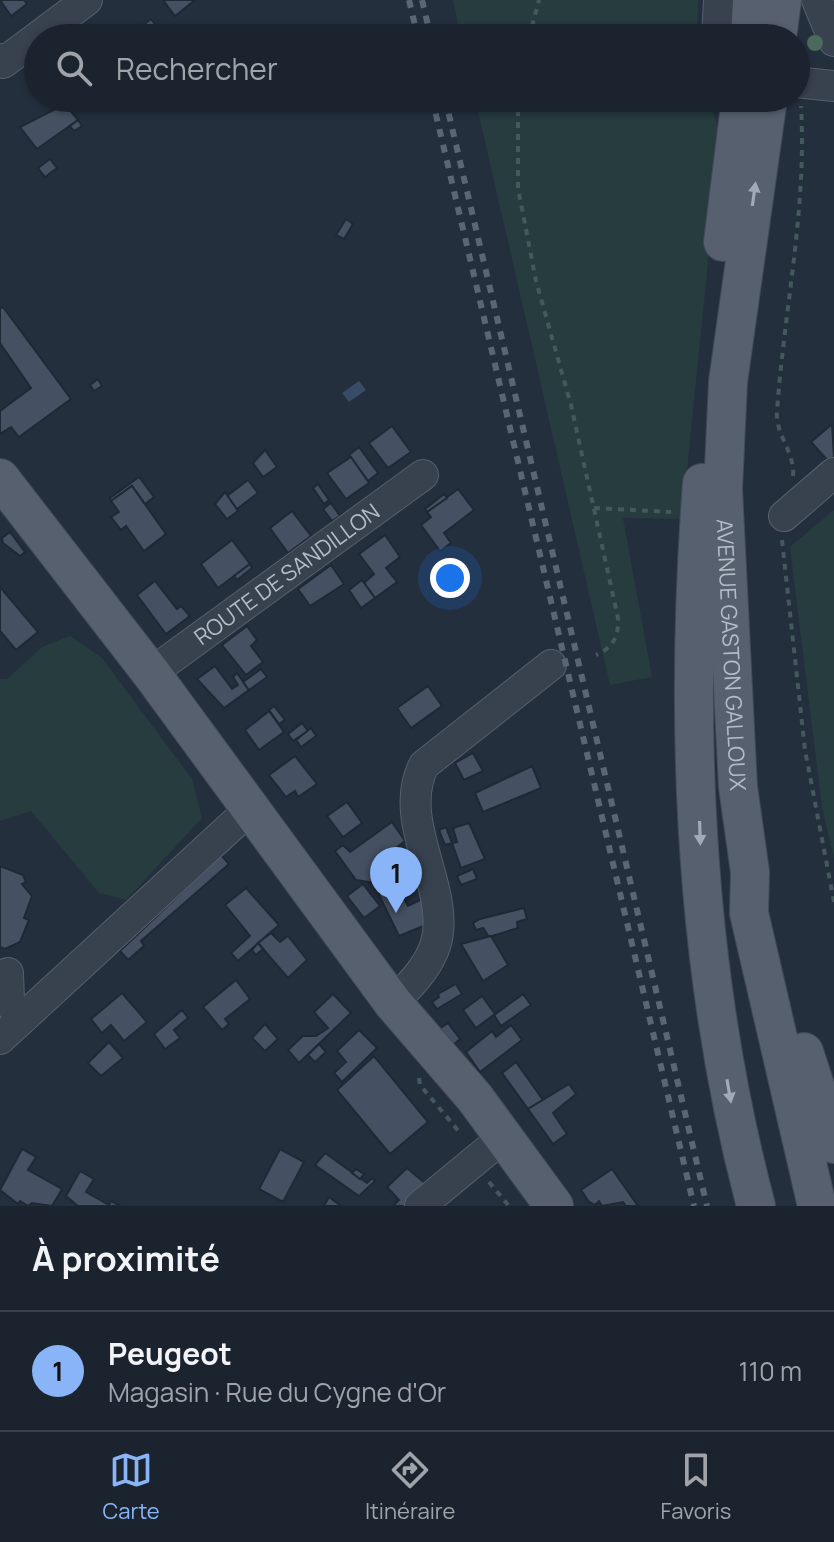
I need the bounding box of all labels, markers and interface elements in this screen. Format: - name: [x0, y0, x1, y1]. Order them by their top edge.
- search box: [24, 24, 810, 112]
- icon: search: [52, 46, 96, 90]
- text: Rechercher: [116, 48, 278, 89]
- one-way arrow: [748, 181, 761, 206]
- street label: ROUTE DE SANDILLON: [188, 497, 386, 652]
- street label: AVENUE GASTON GALLOUX: [710, 518, 753, 792]
- your location: [430, 558, 470, 598]
- one-way arrow: [693, 821, 706, 846]
- pin: 1: [370, 847, 422, 913]
- one-way arrow: [723, 1079, 736, 1104]
- text: À proximité: [32, 1235, 220, 1281]
- text: Peugeot: [108, 1333, 232, 1374]
- text: 1: [52, 1353, 64, 1389]
- text: 110 m: [739, 1353, 802, 1389]
- text: Magasin · Rue du Cygne d'Or: [108, 1374, 446, 1410]
- tab: Carte: [103, 1448, 160, 1526]
- tab: Itinéraire: [365, 1448, 455, 1526]
- tab: Favoris: [661, 1448, 731, 1526]

